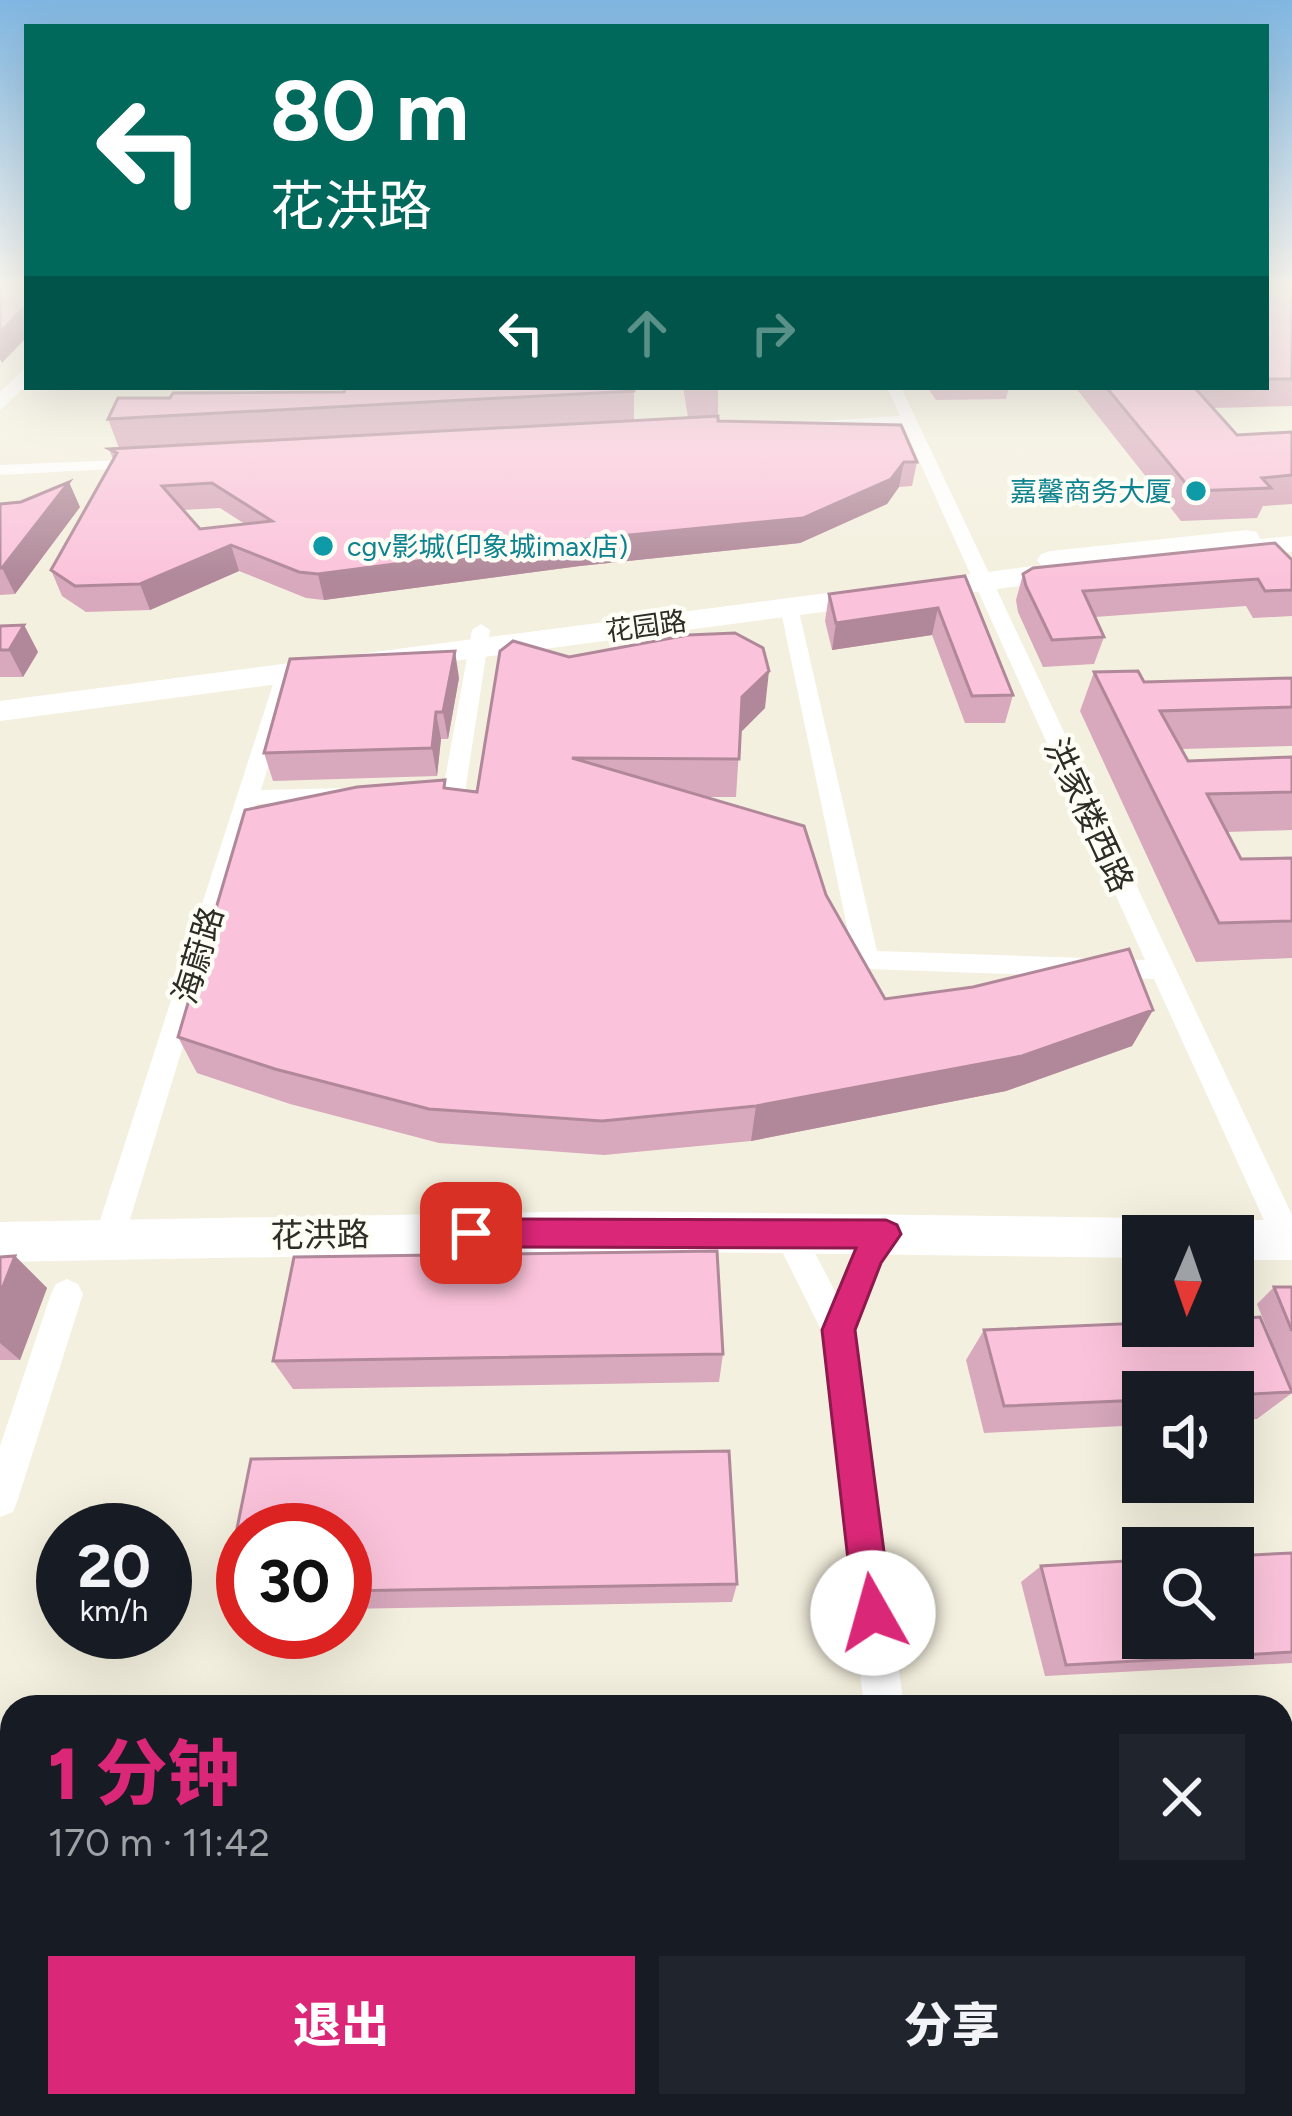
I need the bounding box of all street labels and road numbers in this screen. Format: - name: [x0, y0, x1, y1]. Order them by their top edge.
- street label: 花园路: [604, 604, 688, 648]
- street label: 洪家楼西路: [1036, 732, 1142, 898]
- street label: 海蔚路: [165, 902, 231, 1008]
- street label: 花洪路: [270, 1215, 370, 1255]

